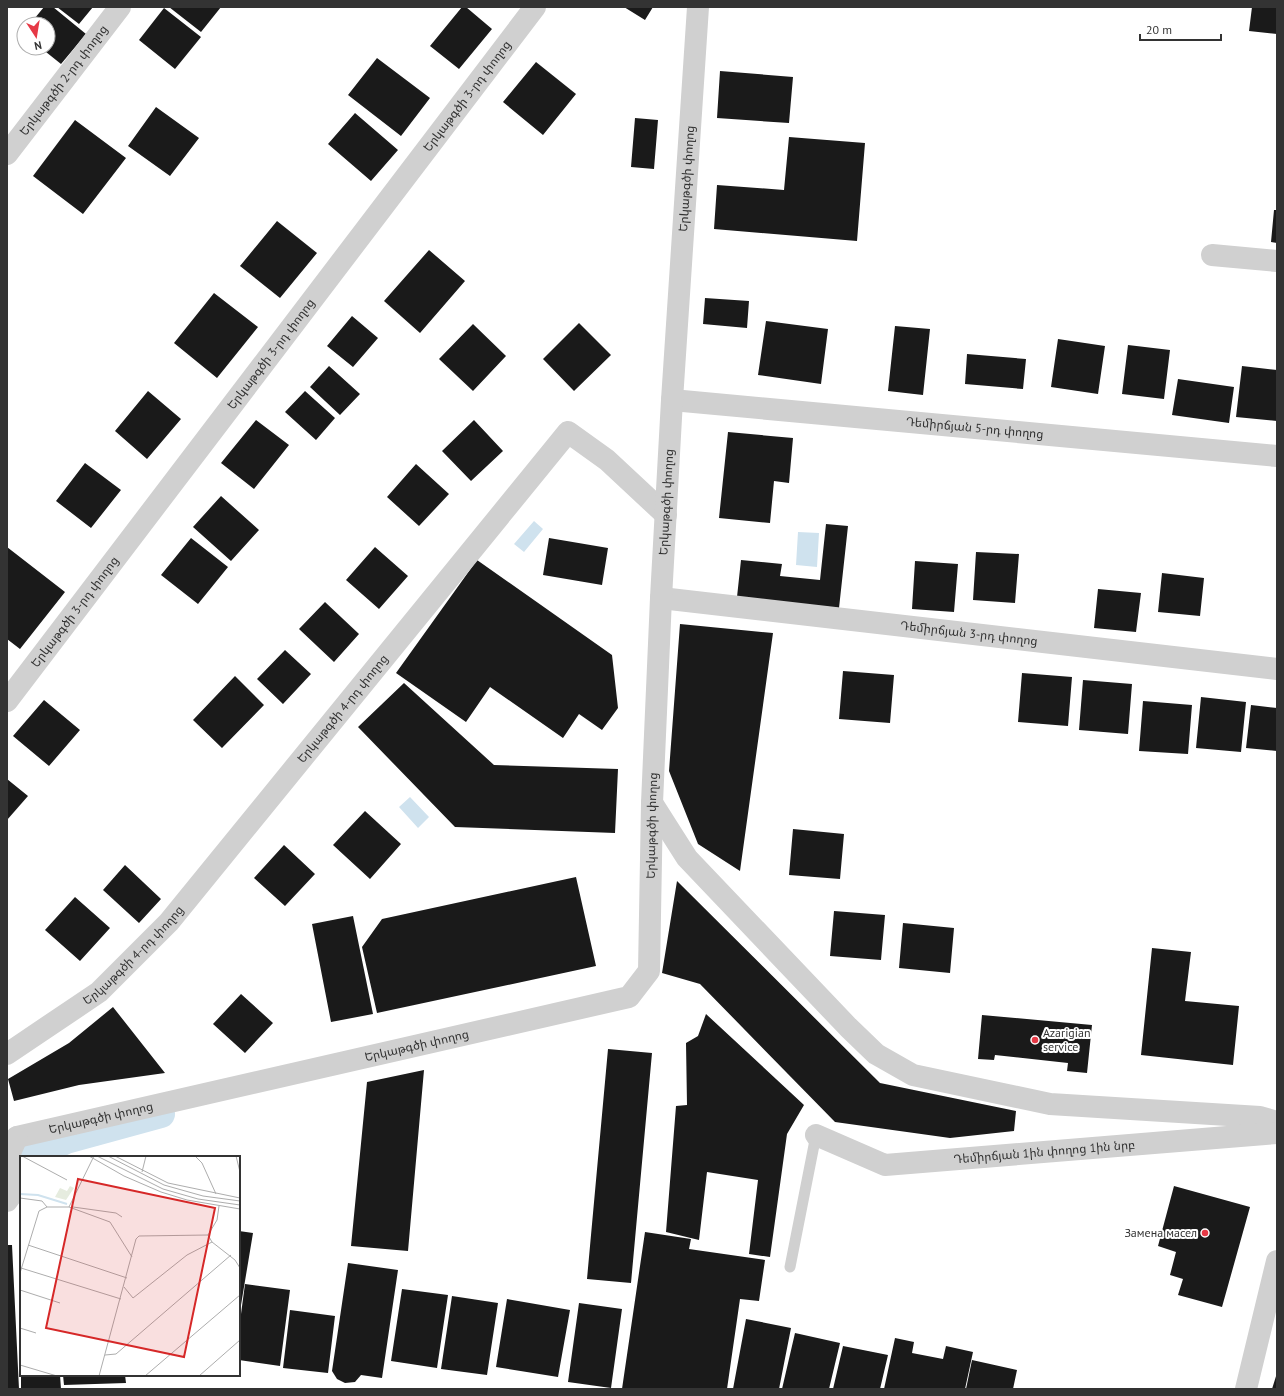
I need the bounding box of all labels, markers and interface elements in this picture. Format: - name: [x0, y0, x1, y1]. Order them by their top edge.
- north arrow: [16, 16, 56, 56]
- scale bar: [1140, 16, 1221, 42]
- street label: Երկաթգծի 2-րդ փողոց: [16, 22, 111, 138]
- text: 20 m: [1146, 22, 1172, 37]
- street label: Երկաթգծի 3-րդ փողոց: [420, 37, 514, 154]
- text: N: [33, 38, 43, 53]
- street label: Երկաթգծի փողոց: [675, 125, 697, 232]
- street label: Երկաթգծի 3-րդ փողոց: [224, 295, 318, 412]
- street label: Դեմիրճյան 5-րդ փողոց: [905, 414, 1044, 441]
- street label: Երկաթգծի փողոց: [655, 448, 676, 556]
- street label: Երկաթգծի 3-րդ փողոց: [27, 553, 121, 670]
- street label: Դեմիրճյան 3-րդ փողոց: [899, 618, 1039, 648]
- street label: Երկաթգծի 4-րդ փողոց: [294, 651, 391, 766]
- street label: Երկաթգծի փողոց: [643, 772, 660, 879]
- street label: Երկաթգծի 4-րդ փողոց: [80, 902, 186, 1008]
- place label: Azarigian service: [1043, 1025, 1091, 1054]
- street label: Երկաթգծի փողոց: [363, 1026, 470, 1064]
- marker: Azarigian service: [1030, 1035, 1040, 1045]
- street label: Երկաթգծի փողոց: [47, 1098, 154, 1137]
- street label: Դեմիրճյան 1ին փողոց 1ին նրբ: [953, 1137, 1136, 1166]
- inset map: [20, 1156, 240, 1376]
- place label: Замена масел: [1124, 1225, 1197, 1240]
- marker: Замена масел: [1200, 1228, 1210, 1238]

